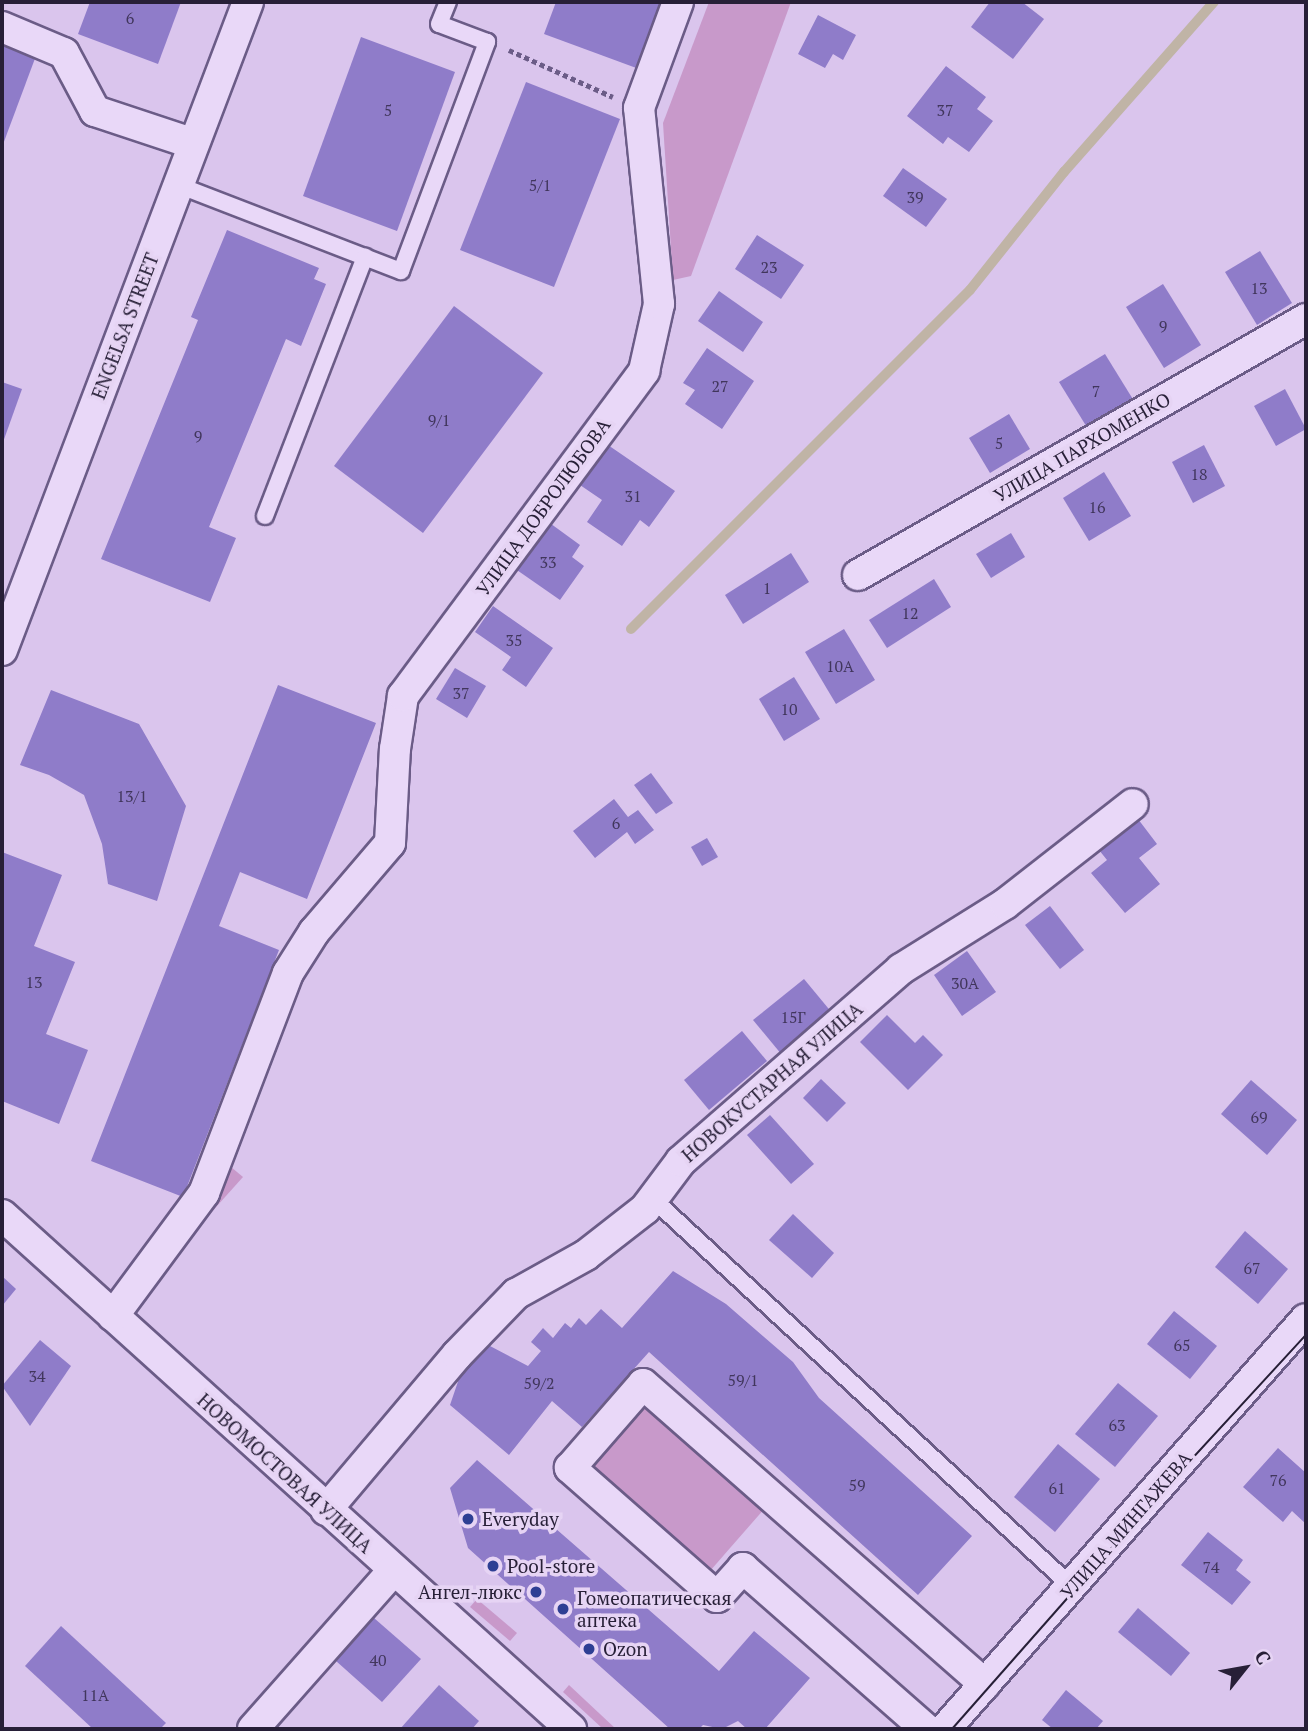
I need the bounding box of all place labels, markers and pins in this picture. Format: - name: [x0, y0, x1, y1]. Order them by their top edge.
- place label: Everyday: [482, 1508, 559, 1530]
- marker: Everyday: [460, 1511, 476, 1527]
- place label: Pool-store: [507, 1555, 595, 1577]
- marker: Pool-store: [485, 1558, 501, 1574]
- place label: Ангел-люкс: [418, 1581, 522, 1603]
- marker: Ангел-люкс: [528, 1584, 544, 1600]
- place label: Гомеопатическая аптека: [577, 1587, 731, 1631]
- marker: Гомеопатическая аптека: [555, 1601, 571, 1617]
- place label: Ozon: [603, 1638, 648, 1660]
- marker: Ozon: [581, 1641, 597, 1657]

